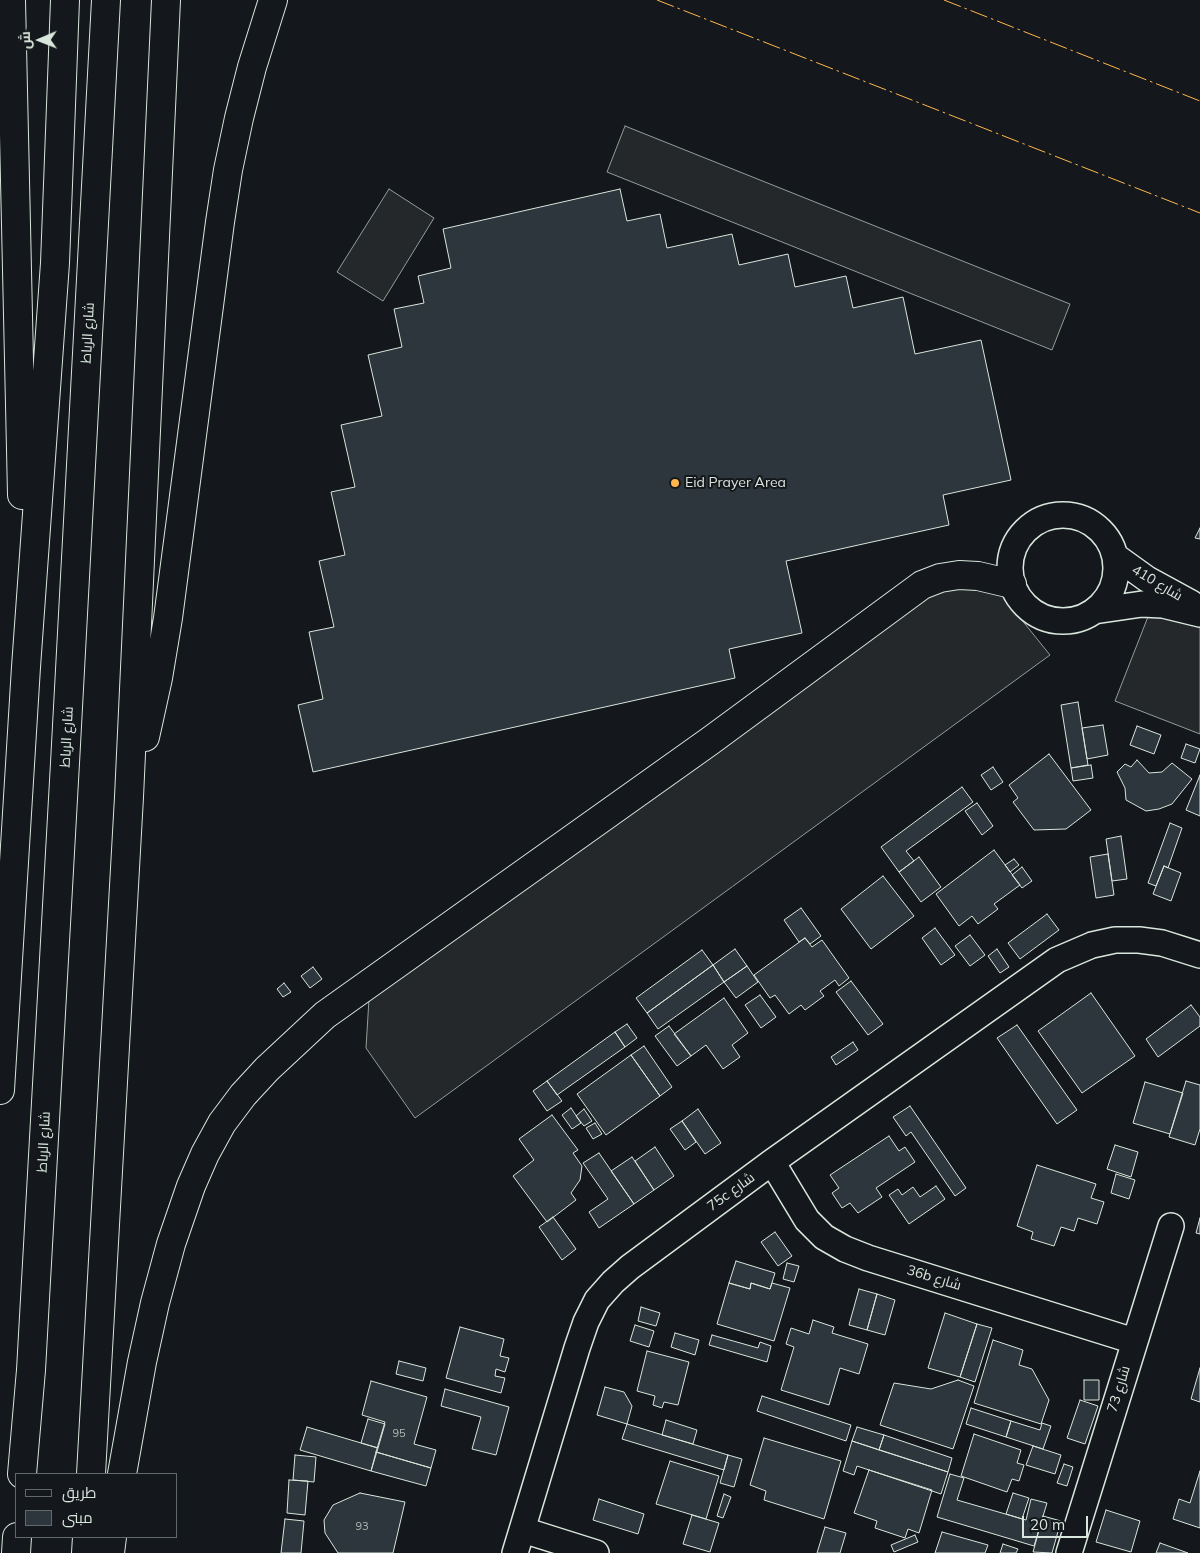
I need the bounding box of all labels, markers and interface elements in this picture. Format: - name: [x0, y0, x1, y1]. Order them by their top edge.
- north arrow: [15, 15, 65, 65]
- text: ش: [16, 31, 34, 49]
- street label: شارع الرباط: [78, 302, 98, 364]
- place label: Eid Prayer Area: [685, 475, 786, 491]
- marker: Eid Prayer Area: [669, 477, 681, 489]
- street label: شارع 410: [1129, 561, 1185, 605]
- street label: شارع الرباط: [57, 706, 77, 768]
- street label: شارع الرباط: [34, 1111, 54, 1173]
- street label: 75c شارع: [704, 1169, 758, 1215]
- street label: 36b شارع: [905, 1262, 963, 1294]
- street label: شارع 73: [1104, 1364, 1134, 1414]
- house number: 95: [392, 1427, 406, 1441]
- legend: [15, 1473, 178, 1538]
- text: طريق: [62, 1483, 96, 1502]
- scale bar: [1025, 1506, 1091, 1538]
- text: مبنى: [62, 1508, 93, 1527]
- text: 20 m: [1030, 1515, 1065, 1534]
- house number: 93: [355, 1520, 369, 1534]

